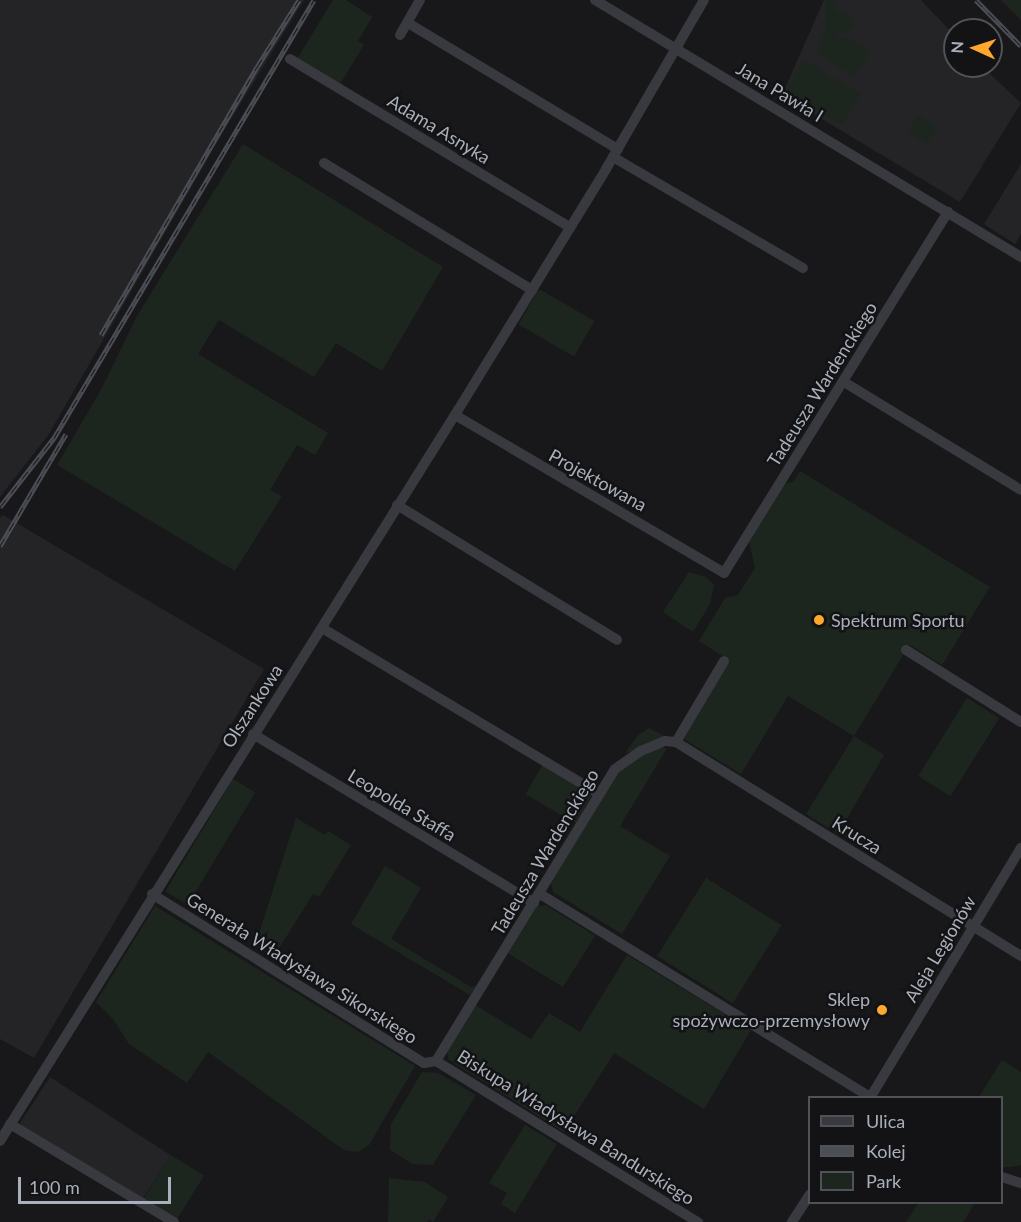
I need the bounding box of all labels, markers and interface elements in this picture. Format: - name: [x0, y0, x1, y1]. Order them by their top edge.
- north arrow: [943, 18, 1003, 78]
- text: N: [947, 40, 966, 54]
- street label: Jana Pawła I: [733, 58, 827, 126]
- street label: Adama Asnyka: [383, 90, 495, 168]
- street label: Tadeusza Wardenckiego: [762, 298, 882, 470]
- street label: Projektowana: [545, 444, 651, 516]
- place label: Spektrum Sportu: [831, 609, 965, 631]
- marker: Spektrum Sportu: [812, 613, 826, 627]
- street label: Olszankowa: [217, 660, 287, 752]
- street label: Leopolda Staffa: [344, 764, 460, 846]
- street label: Tadeusza Wardenckiego: [487, 765, 603, 939]
- street label: Krucza: [828, 811, 886, 859]
- street label: Generała Władysława Sikorskiego: [183, 888, 421, 1048]
- street label: Aleja Legionów: [900, 892, 980, 1006]
- place label: Sklep spożywczo-przemysłowy: [673, 989, 870, 1032]
- marker: Sklep spożywczo-przemysłowy: [875, 1003, 889, 1017]
- street label: Biskupa Władysława Bandurskiego: [453, 1045, 699, 1209]
- legend: [808, 1096, 1003, 1204]
- text: Ulica: [866, 1110, 905, 1132]
- text: Kolej: [866, 1140, 906, 1162]
- scale bar: [21, 1165, 174, 1203]
- text: Park: [866, 1170, 901, 1192]
- text: 100 m: [29, 1176, 80, 1198]

